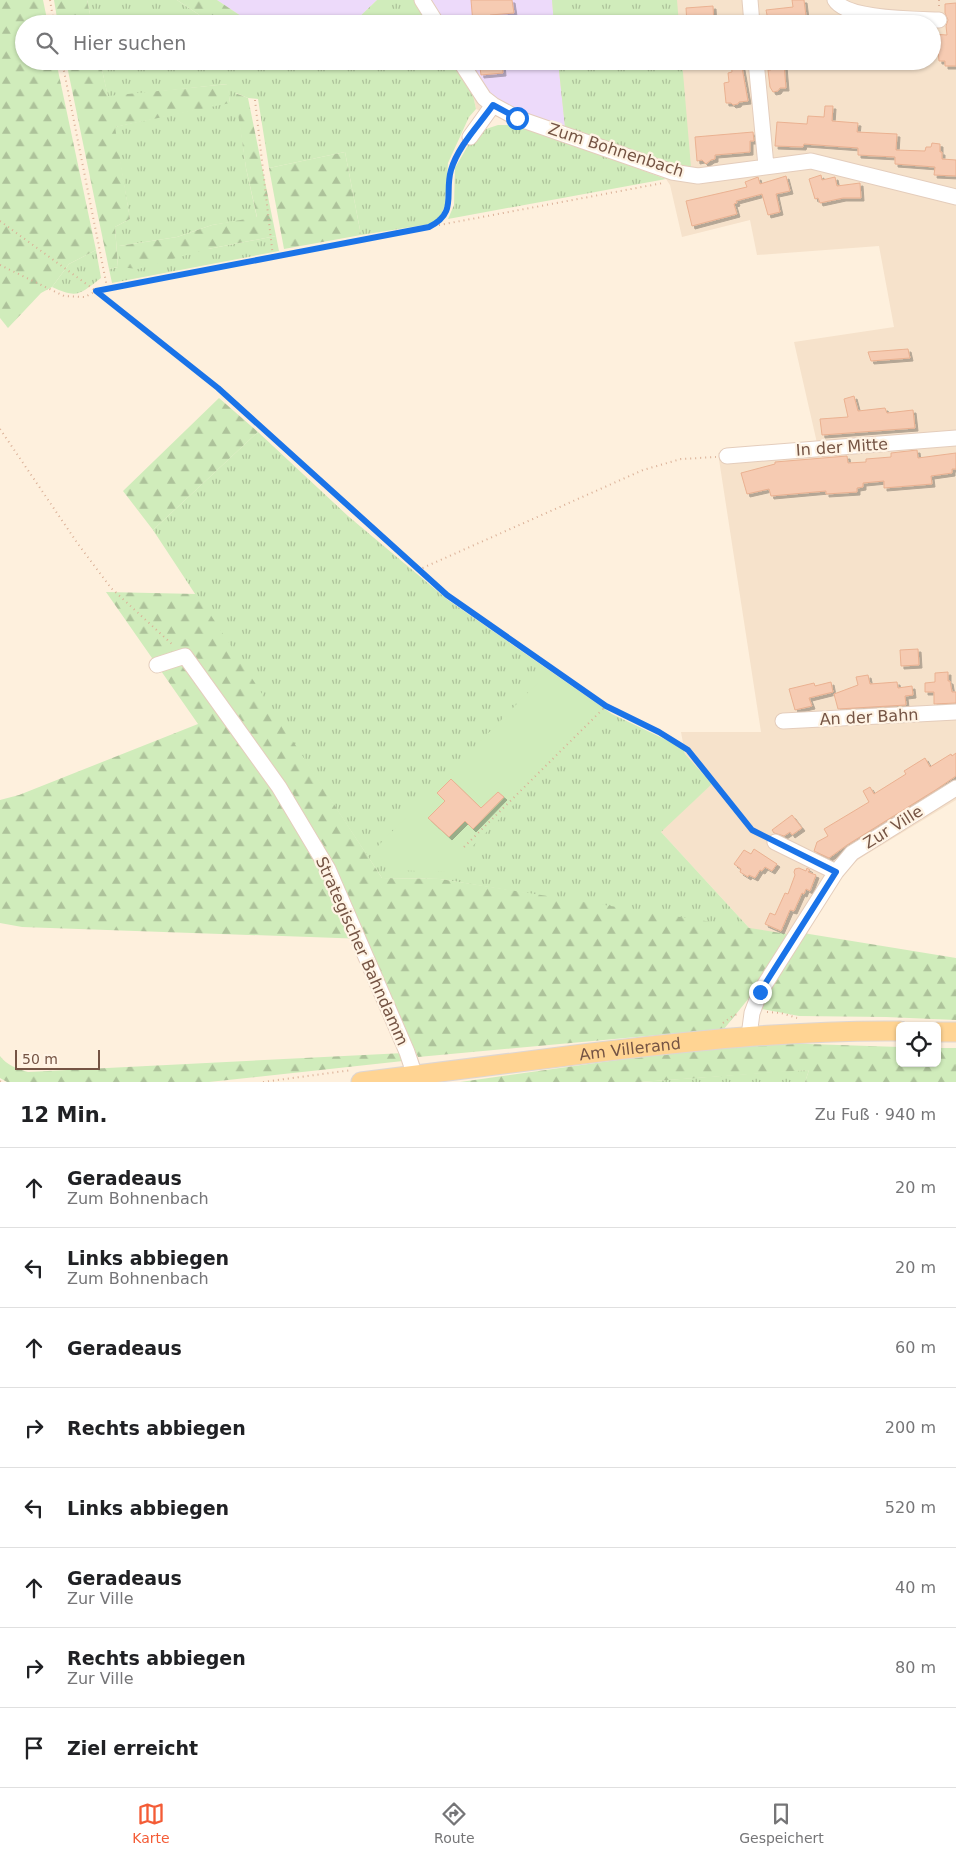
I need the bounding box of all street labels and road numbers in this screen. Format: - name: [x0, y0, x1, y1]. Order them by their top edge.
- street label: Zum Bohnenbach: [546, 119, 686, 181]
- street label: In der Mitte: [795, 434, 889, 460]
- street label: An der Bahn: [819, 705, 919, 729]
- street label: Zur Ville: [860, 801, 926, 853]
- street label: Strategischer Bahndamm: [312, 854, 412, 1048]
- street label: Am Villerand: [578, 1033, 682, 1064]

